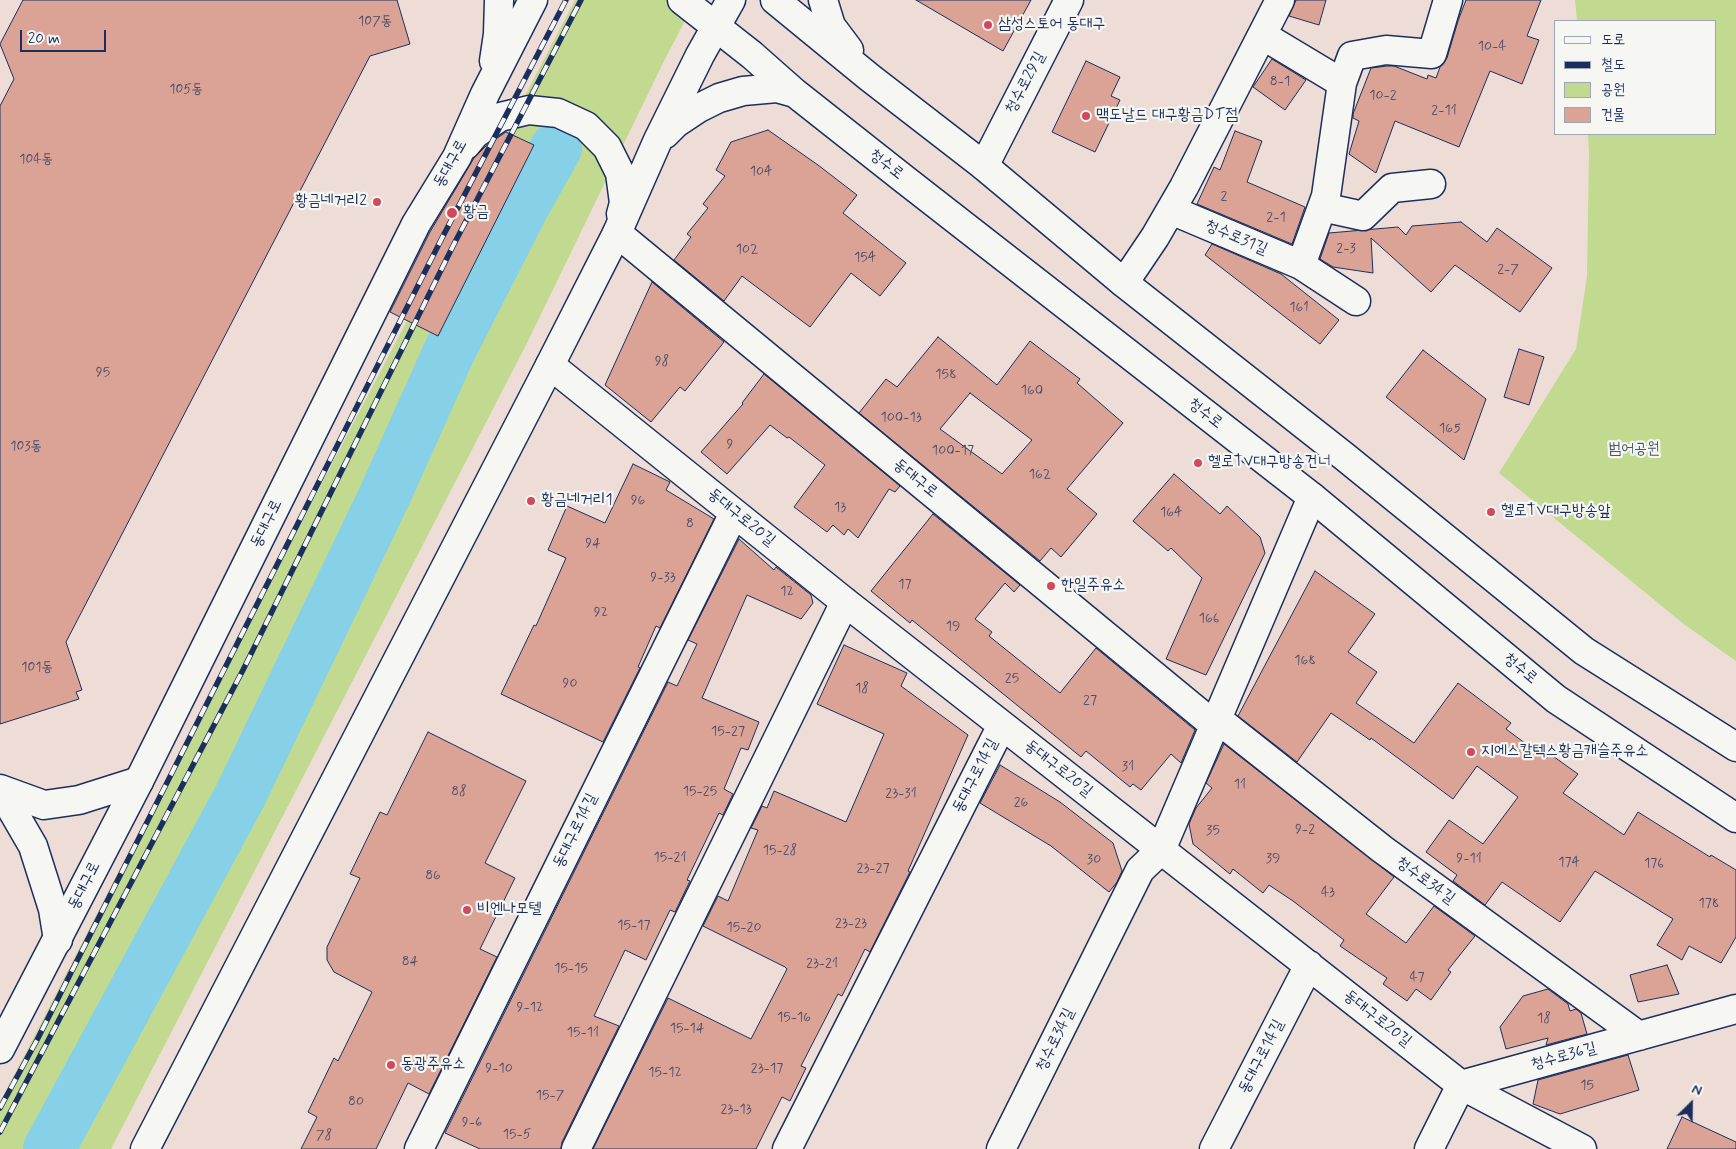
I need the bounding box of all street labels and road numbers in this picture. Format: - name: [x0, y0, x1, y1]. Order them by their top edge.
- street label: 청수로29길: [1002, 49, 1050, 117]
- street label: 동대구로: [430, 137, 472, 191]
- street label: 청수로: [865, 146, 907, 184]
- street label: 청수로31길: [1202, 216, 1270, 260]
- street label: 청수로: [1184, 395, 1226, 433]
- street label: 동대구로: [889, 455, 941, 503]
- street label: 동대구로20길: [703, 485, 779, 551]
- street label: 동대구로: [247, 497, 287, 551]
- street label: 청수로: [1499, 649, 1541, 689]
- street label: 동대구로14길: [949, 736, 1003, 816]
- street label: 동대구로20길: [1020, 736, 1096, 802]
- street label: 동대구로14길: [550, 790, 602, 872]
- street label: 청수로34길: [1392, 853, 1458, 909]
- street label: 동대구로: [65, 859, 105, 913]
- street label: 동대구로20길: [1339, 986, 1415, 1052]
- street label: 청수로34길: [1032, 1005, 1080, 1075]
- street label: 동대구로14길: [1235, 1017, 1289, 1097]
- street label: 청수로36길: [1529, 1039, 1599, 1075]

